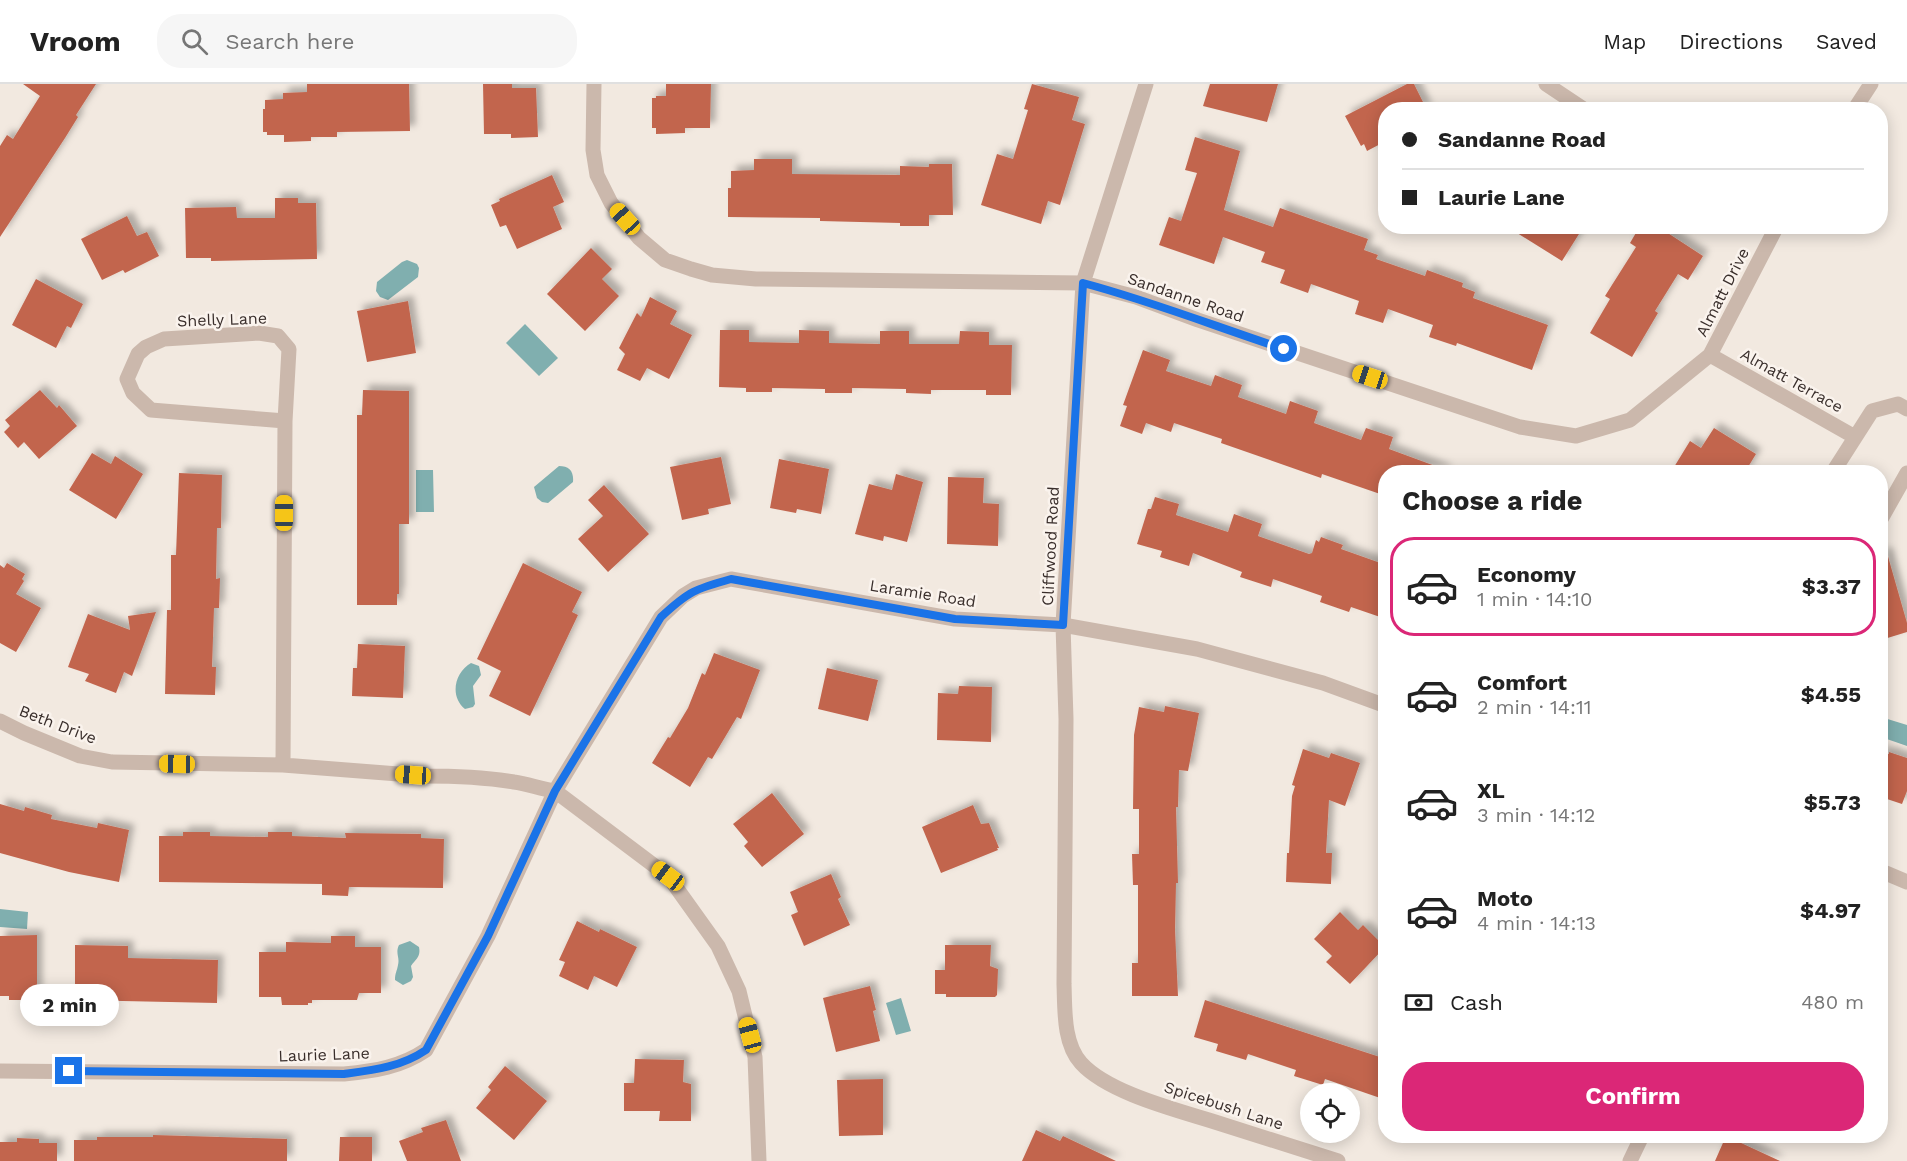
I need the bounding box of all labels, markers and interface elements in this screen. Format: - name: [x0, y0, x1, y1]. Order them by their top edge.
- search box: [157, 14, 577, 68]
- text: Vroom: [30, 25, 121, 58]
- icon: search: [178, 25, 211, 58]
- text: Search here: [226, 29, 354, 54]
- text: Map: [1603, 29, 1646, 54]
- text: Directions: [1679, 29, 1783, 54]
- text: Saved: [1816, 29, 1877, 54]
- text: Sandanne Road: [1438, 127, 1606, 152]
- text: Laurie Lane: [1438, 185, 1565, 210]
- car: [606, 200, 644, 238]
- street label: Almatt Drive: [1692, 245, 1753, 340]
- street label: Sandanne Road: [1125, 269, 1246, 326]
- street label: Shelly Lane: [177, 308, 267, 331]
- route start: [1270, 335, 1297, 362]
- street label: Almatt Terrace: [1737, 344, 1846, 416]
- car: [1350, 363, 1390, 391]
- text: Choose a ride: [1402, 485, 1582, 517]
- street label: Cliffwood Road: [1038, 486, 1063, 606]
- car: [275, 495, 293, 531]
- icon: car: [1405, 560, 1459, 614]
- text: Economy: [1477, 562, 1576, 587]
- text: $3.37: [1802, 574, 1861, 599]
- street label: Laramie Road: [868, 576, 977, 611]
- text: 1 min · 14:10: [1477, 587, 1592, 611]
- icon: car: [1405, 668, 1459, 722]
- text: Comfort: [1477, 670, 1567, 695]
- text: $4.55: [1801, 682, 1861, 707]
- text: 2 min · 14:11: [1477, 695, 1592, 719]
- street label: Beth Drive: [16, 701, 99, 748]
- car: [159, 755, 195, 773]
- car: [394, 765, 432, 785]
- icon: car: [1405, 776, 1459, 830]
- text: XL: [1477, 778, 1505, 803]
- text: $5.73: [1804, 790, 1861, 815]
- text: 3 min · 14:12: [1477, 803, 1595, 827]
- car: [648, 858, 688, 894]
- icon: car: [1405, 884, 1459, 938]
- text: Moto: [1477, 886, 1533, 911]
- text: $4.97: [1800, 898, 1861, 923]
- text: 4 min · 14:13: [1477, 911, 1596, 935]
- callout: 2 min: [20, 984, 118, 1026]
- icon: cash: [1402, 986, 1435, 1019]
- text: Cash: [1450, 990, 1503, 1015]
- text: 480 m: [1801, 990, 1864, 1014]
- text: 2 min: [42, 993, 97, 1017]
- car: [737, 1015, 763, 1055]
- street label: Laurie Lane: [278, 1043, 370, 1066]
- route end: [55, 1057, 82, 1084]
- button: Confirm: [1402, 1062, 1864, 1131]
- street label: Spicebush Lane: [1162, 1077, 1286, 1134]
- map controls: [1300, 1083, 1360, 1143]
- button: locate: [1300, 1083, 1360, 1143]

